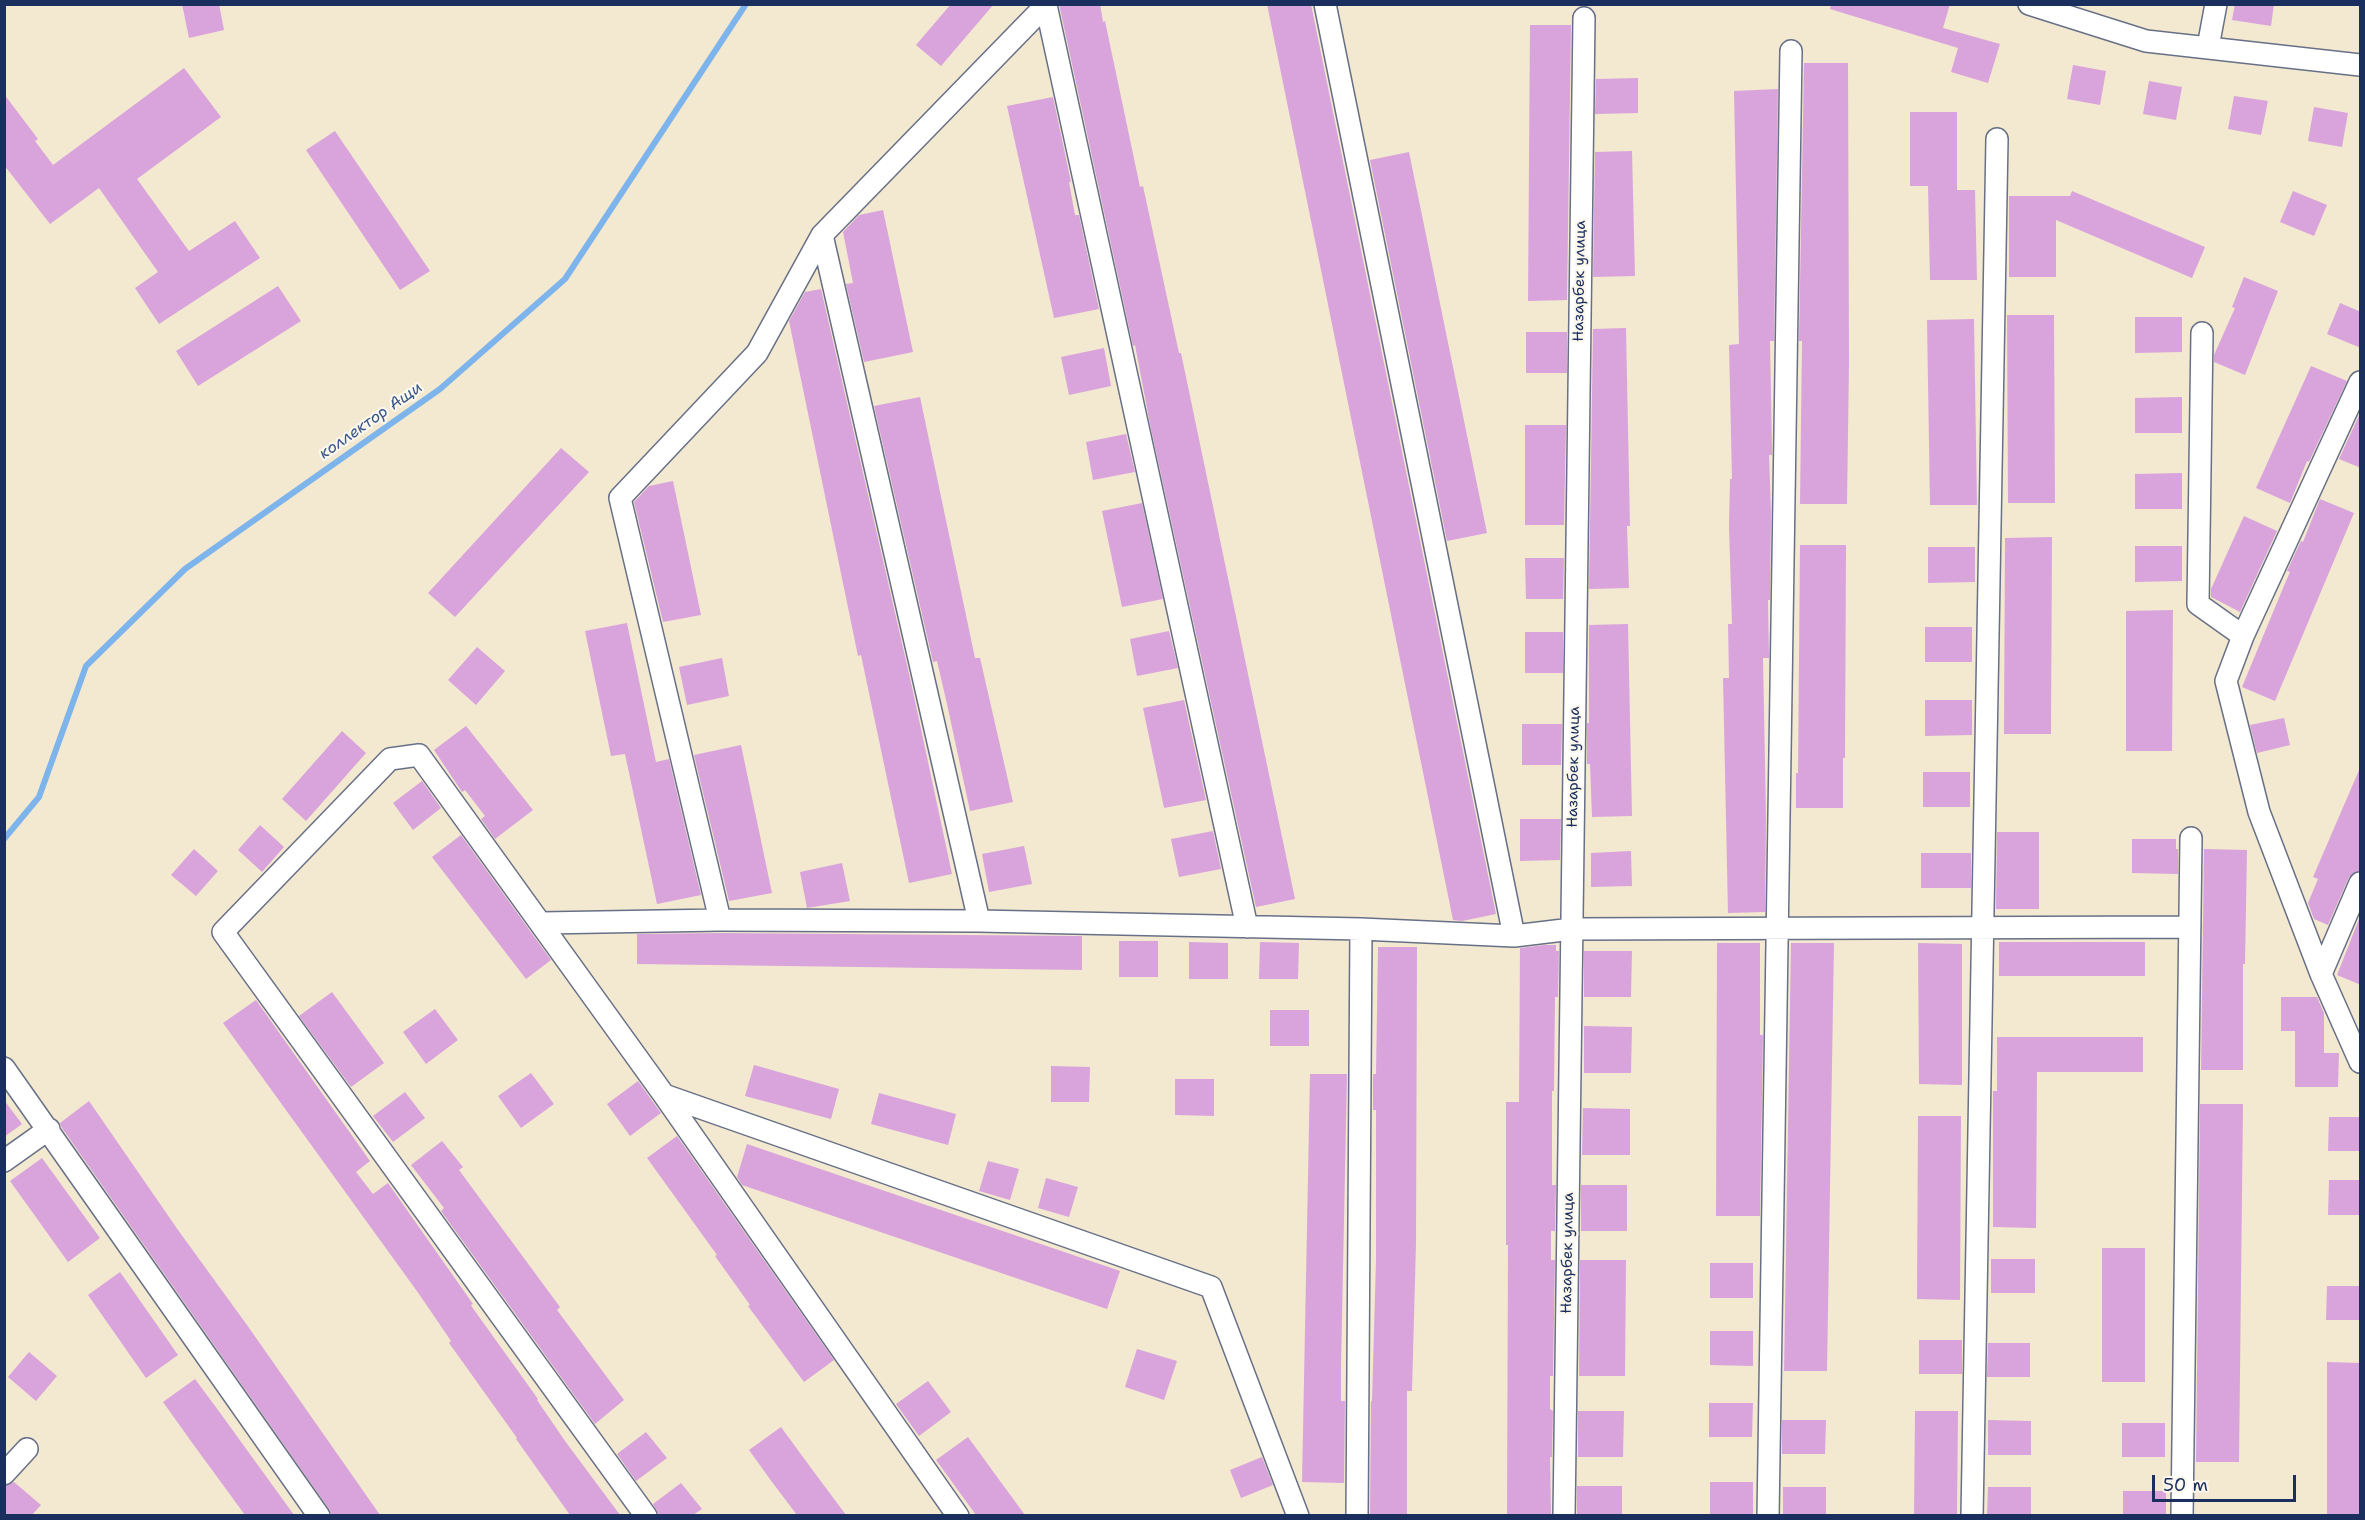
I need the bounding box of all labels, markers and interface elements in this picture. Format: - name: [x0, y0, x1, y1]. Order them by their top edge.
- street label: Назарбек улица: [1570, 220, 1590, 342]
- water label: коллектор Ащи: [316, 378, 426, 464]
- street label: Назарбек улица: [1564, 706, 1584, 828]
- street label: Назарбек улица: [1558, 1192, 1578, 1314]
- scale bar: [2155, 1463, 2299, 1501]
- text: 50 m: [2163, 1473, 2208, 1497]

